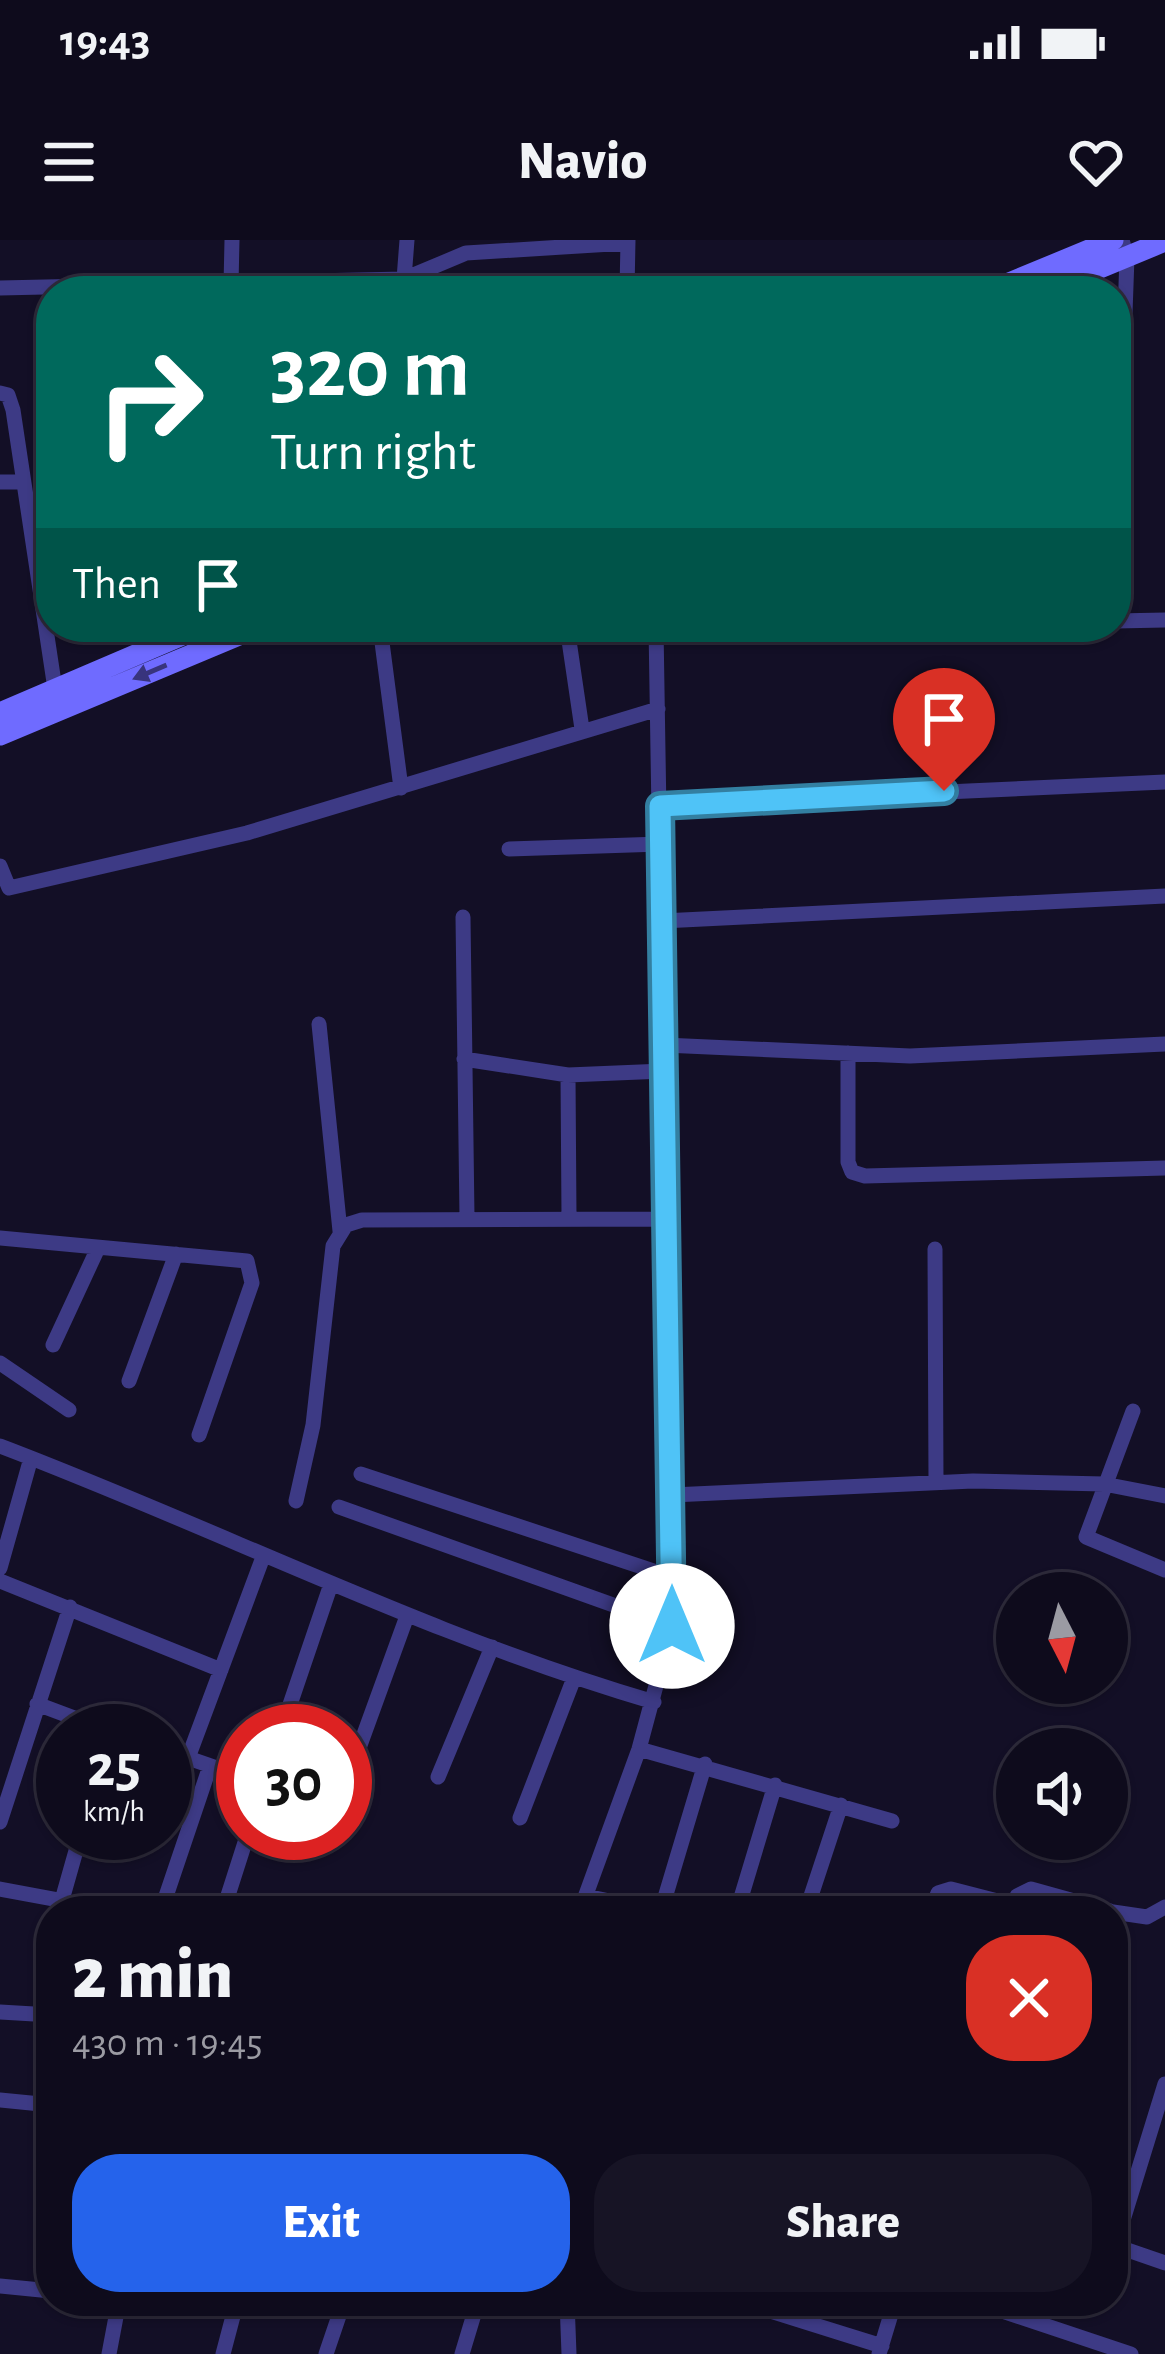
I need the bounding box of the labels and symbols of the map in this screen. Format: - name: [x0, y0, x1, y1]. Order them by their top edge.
- one-way arrow: [132, 663, 168, 682]
- pin: [893, 668, 995, 791]
- position arrow: [609, 1563, 735, 1689]
- north arrow: [996, 1572, 1128, 1704]
- speed limit sign: 30: [216, 1704, 372, 1860]

